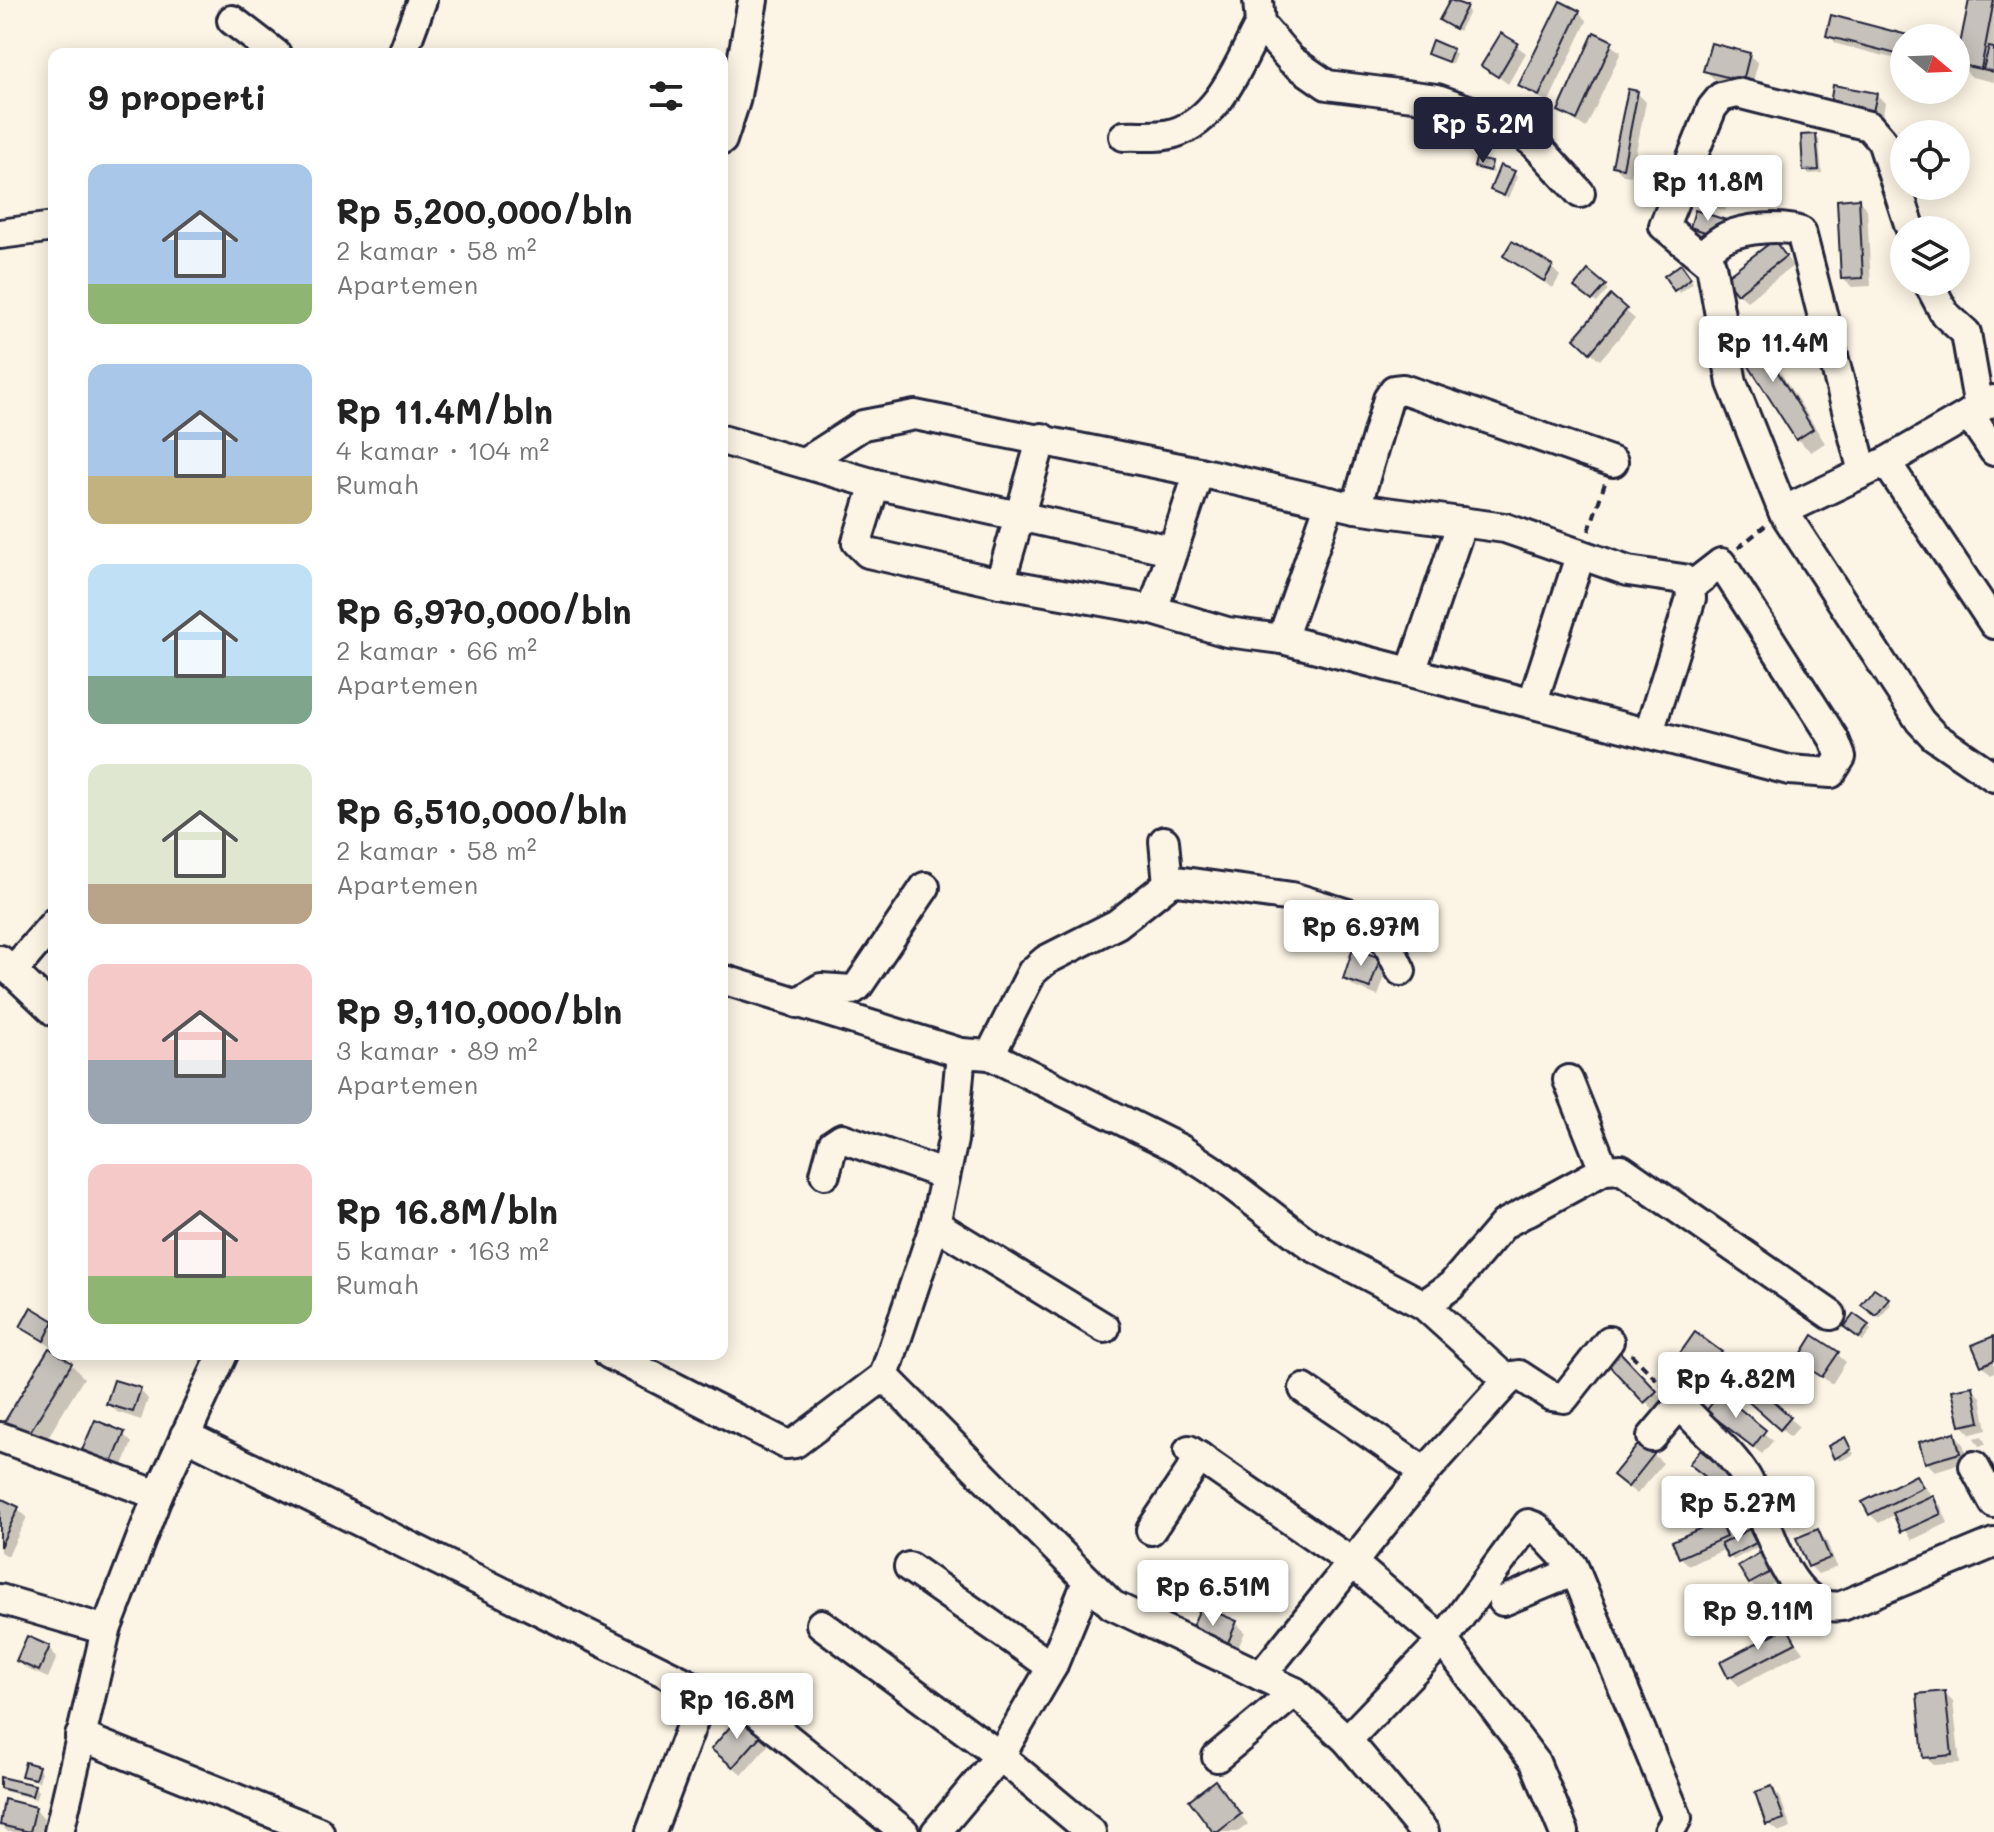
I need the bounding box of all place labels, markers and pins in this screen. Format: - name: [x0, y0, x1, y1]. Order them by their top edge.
- pin: Rp 5.2M: [1409, 97, 1557, 165]
- pin: Rp 11.8M: [1625, 155, 1791, 223]
- pin: Rp 11.4M: [1690, 316, 1856, 384]
- pin: Rp 6.97M: [1278, 900, 1444, 968]
- pin: Rp 4.82M: [1653, 1352, 1819, 1420]
- pin: Rp 5.27M: [1655, 1476, 1821, 1544]
- pin: Rp 6.51M: [1130, 1560, 1296, 1628]
- pin: Rp 9.11M: [1675, 1584, 1841, 1652]
- pin: Rp 16.8M: [654, 1673, 820, 1741]

